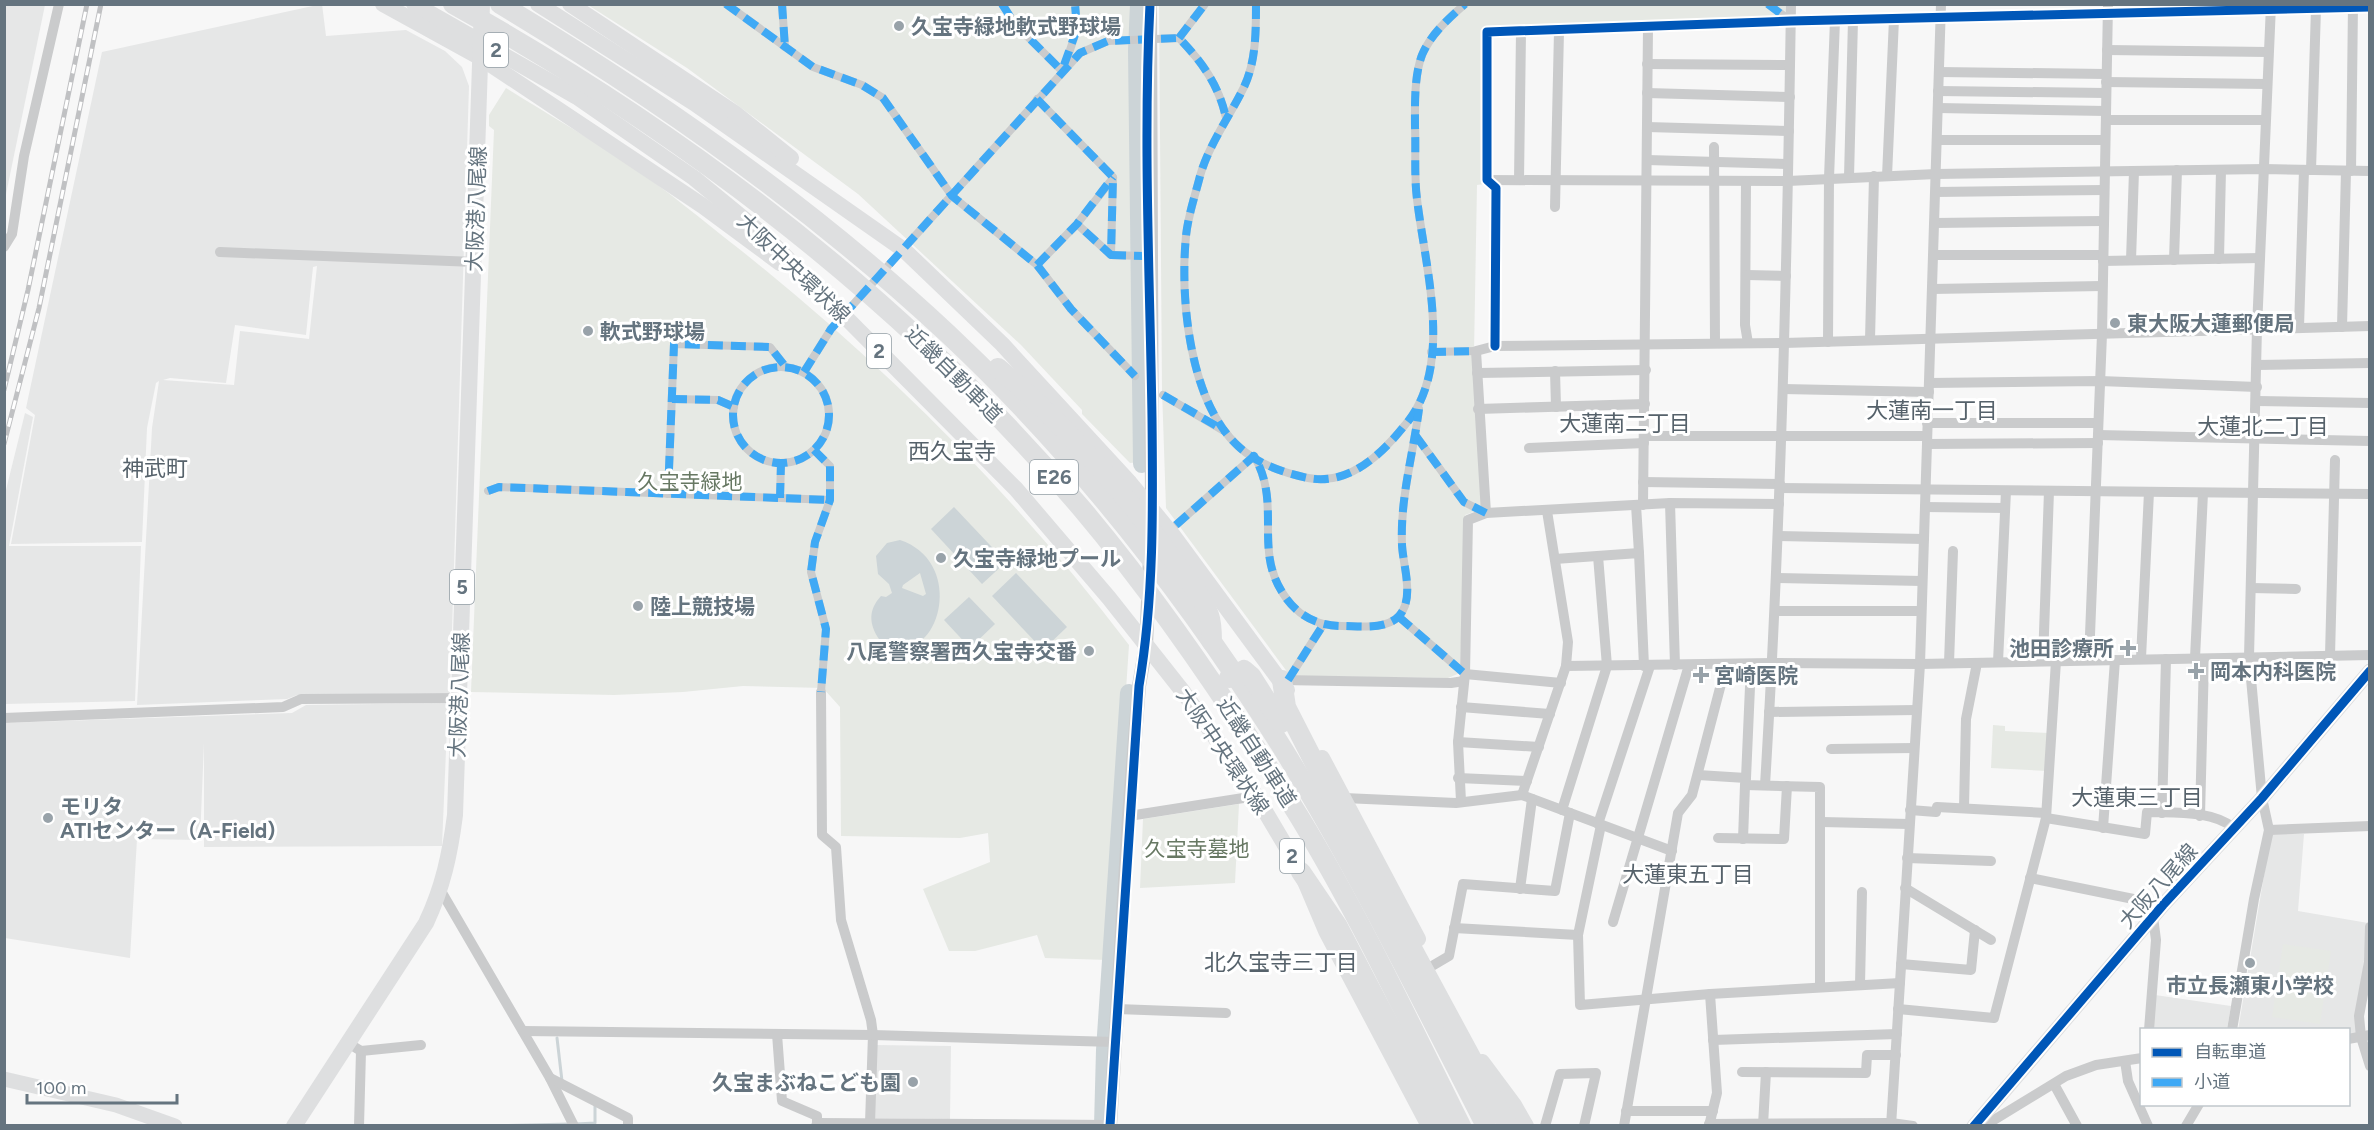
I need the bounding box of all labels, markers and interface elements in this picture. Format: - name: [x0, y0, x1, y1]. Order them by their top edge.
- place label: 久宝寺緑地軟式野球場: [911, 14, 1121, 39]
- marker: 久宝寺緑地軟式野球場: [892, 19, 906, 33]
- road number: 2: [484, 33, 508, 67]
- street label: 大阪港八尾線: [461, 146, 491, 272]
- street label: 大阪中央環状線: [732, 208, 856, 328]
- place label: 東大阪大蓮郵便局: [2127, 311, 2295, 336]
- marker: 東大阪大蓮郵便局: [2108, 316, 2122, 330]
- place label: 軟式野球場: [600, 319, 705, 344]
- street label: 近畿自動車道: [901, 321, 1007, 427]
- marker: 軟式野球場: [581, 324, 595, 338]
- road number: 2: [867, 334, 891, 368]
- district label: 大蓮南一丁目: [1866, 397, 1998, 424]
- district label: 大蓮南二丁目: [1559, 410, 1691, 437]
- district label: 大蓮北二丁目: [2197, 413, 2329, 440]
- district label: 西久宝寺: [908, 438, 996, 465]
- district label: 神武町: [122, 455, 188, 482]
- road number: E26: [1030, 460, 1078, 494]
- park label: 久宝寺緑地: [638, 469, 743, 494]
- place label: 久宝寺緑地プール: [953, 546, 1121, 571]
- marker: 久宝寺緑地プール: [934, 551, 948, 565]
- road number: 5: [450, 570, 474, 604]
- place label: 陸上競技場: [650, 594, 755, 619]
- marker: 陸上競技場: [631, 599, 645, 613]
- street label: 大阪港八尾線: [444, 632, 474, 758]
- place label: 池田診療所: [2009, 636, 2114, 661]
- place label: 八尾警察署西久宝寺交番: [846, 639, 1077, 664]
- marker: 池田診療所: [2119, 639, 2137, 657]
- marker: 八尾警察署西久宝寺交番: [1082, 644, 1096, 658]
- place label: 岡本内科医院: [2210, 659, 2336, 684]
- marker: 岡本内科医院: [2187, 662, 2205, 680]
- place label: 宮崎医院: [1714, 663, 1798, 688]
- marker: 宮崎医院: [1692, 666, 1710, 684]
- street label: 大阪中央環状線: [1172, 683, 1274, 819]
- street label: 近畿自動車道: [1212, 692, 1302, 812]
- district label: 大蓮東三丁目: [2071, 784, 2203, 811]
- place label: モリタ ATIセンター（A-Field): [60, 794, 275, 843]
- marker: モリタ ATIセンター（A-Field): [41, 811, 55, 825]
- park label: 久宝寺墓地: [1145, 836, 1250, 861]
- road number: 2: [1280, 839, 1304, 873]
- street label: 大阪八尾線: [2114, 839, 2202, 933]
- district label: 大蓮東五丁目: [1622, 861, 1754, 888]
- district label: 北久宝寺三丁目: [1204, 949, 1358, 976]
- marker: 市立長瀬東小学校: [2243, 956, 2257, 970]
- place label: 市立長瀬東小学校: [2166, 973, 2334, 998]
- legend: [2140, 1028, 2350, 1106]
- text: 自転車道: [2194, 1041, 2266, 1063]
- scale bar: [27, 1067, 177, 1105]
- place label: 久宝まぶねこども園: [712, 1070, 901, 1095]
- text: 小道: [2194, 1071, 2230, 1093]
- marker: 久宝まぶねこども園: [906, 1075, 920, 1089]
- text: 100 m: [36, 1077, 86, 1099]

